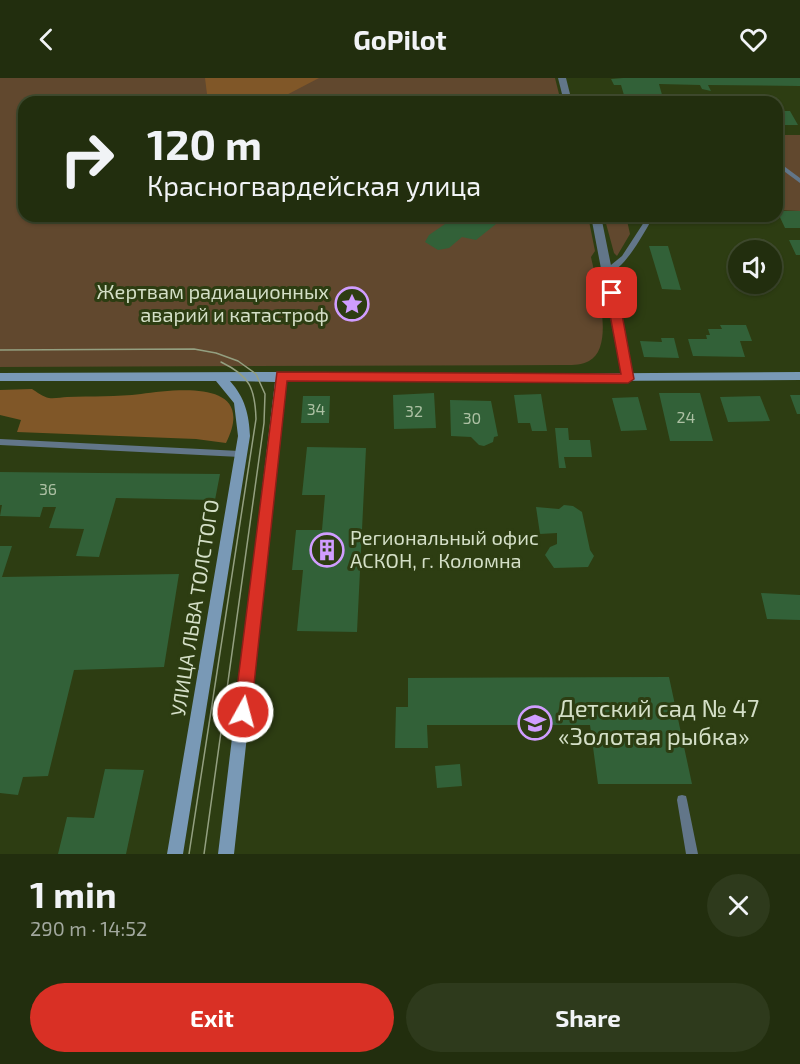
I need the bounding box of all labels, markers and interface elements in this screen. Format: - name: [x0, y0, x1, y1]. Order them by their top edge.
- icon: back: [30, 23, 63, 56]
- text: GoPilot: [353, 23, 447, 55]
- icon: heart: [737, 23, 770, 56]
- text: 120 m: [147, 118, 262, 168]
- icon: right: [48, 120, 126, 198]
- text: Красногвардейская улица: [147, 169, 481, 201]
- map controls: [728, 240, 782, 294]
- button: sound: [728, 240, 782, 294]
- pin: [586, 267, 637, 318]
- icon: arrive: [595, 276, 628, 309]
- place label: Жертвам радиационных аварий и катастроф: [97, 279, 329, 326]
- place icon: Жертвам радиационных аварий и катастроф: [334, 286, 370, 322]
- house number: 34: [307, 399, 326, 418]
- house number: 32: [405, 401, 423, 420]
- house number: 24: [677, 407, 696, 426]
- house number: 30: [463, 408, 481, 427]
- house number: 36: [39, 479, 57, 498]
- street label: УЛИЦА ЛЬВА ТОЛСТОГО: [165, 498, 223, 718]
- place label: Региональный офис АСКОН, г. Коломна: [350, 525, 539, 572]
- building icon: Региональный офис АСКОН, г. Коломна: [309, 532, 345, 568]
- position arrow: [211, 680, 275, 744]
- place label: Детский сад № 47 «Золотая рыбка»: [558, 693, 759, 750]
- school or university icon: Детский сад № 47 «Золотая рыбка»: [517, 705, 553, 741]
- text: 1 min: [30, 872, 117, 915]
- button: close: [707, 874, 770, 937]
- text: 290 m · 14:52: [30, 916, 147, 940]
- button: Exit: [30, 983, 394, 1052]
- button: Share: [406, 983, 770, 1052]

